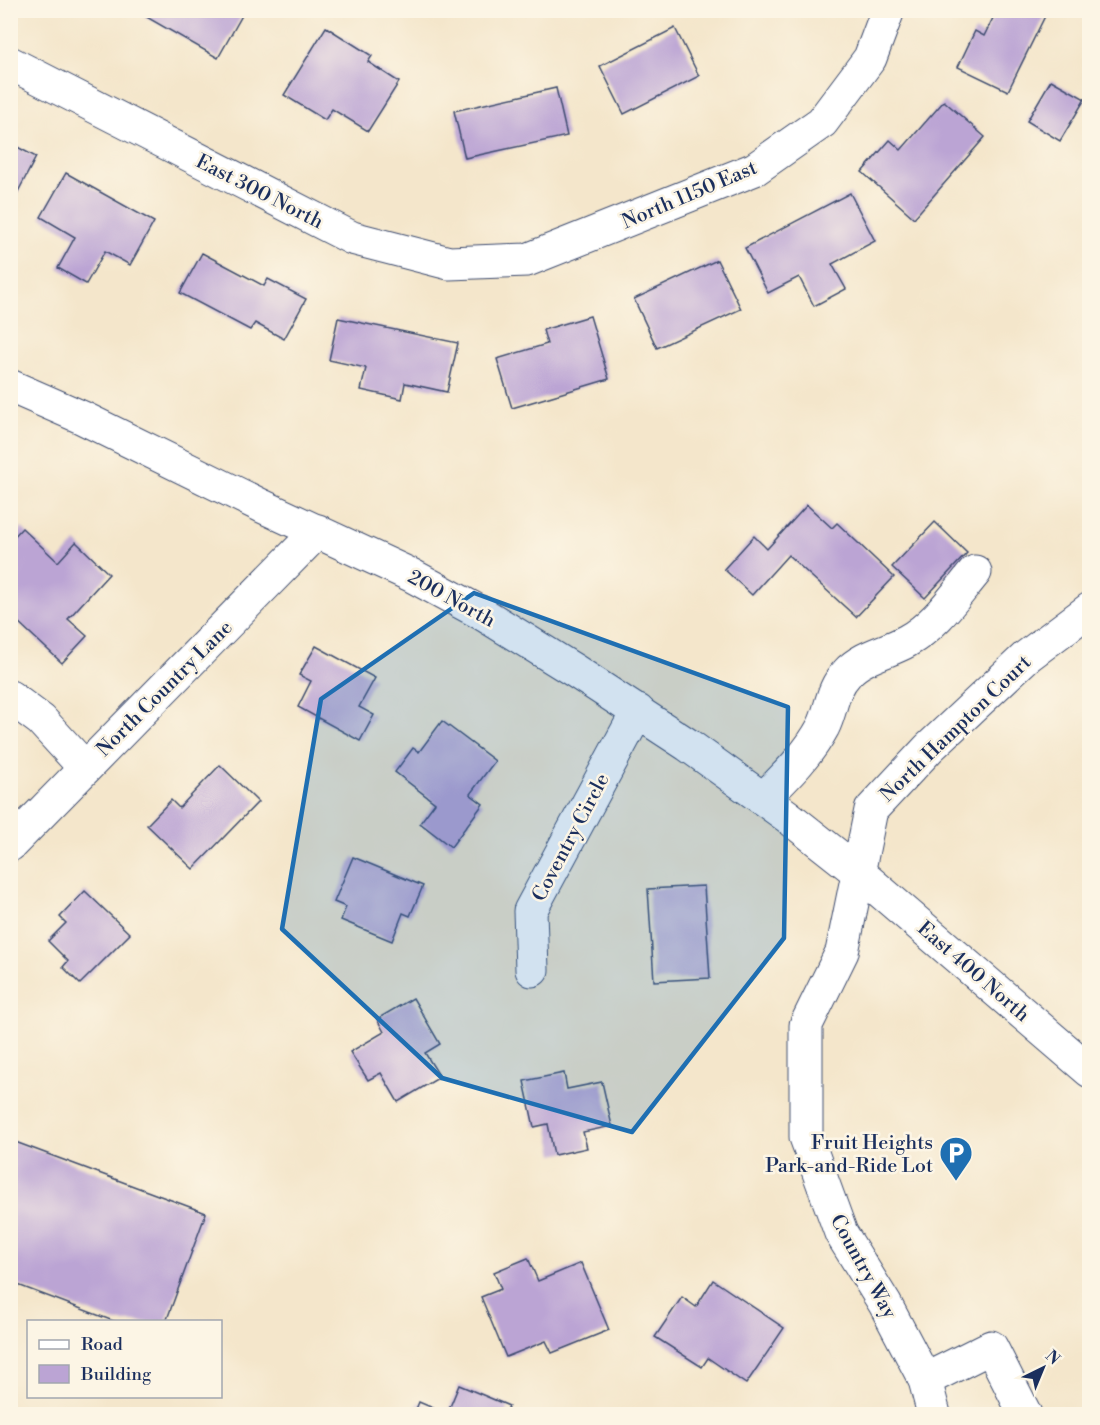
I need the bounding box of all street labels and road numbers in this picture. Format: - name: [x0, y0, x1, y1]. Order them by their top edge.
- street label: East 300 North: [191, 149, 327, 235]
- street label: North 1150 East: [618, 156, 761, 235]
- street label: 200 North: [403, 565, 500, 634]
- street label: North Country Lane: [92, 616, 238, 762]
- street label: North Hampton Court: [875, 650, 1037, 808]
- street label: Coventry Circle: [527, 769, 616, 906]
- street label: East 400 North: [912, 916, 1034, 1028]
- street label: Country Way: [824, 1210, 902, 1323]

